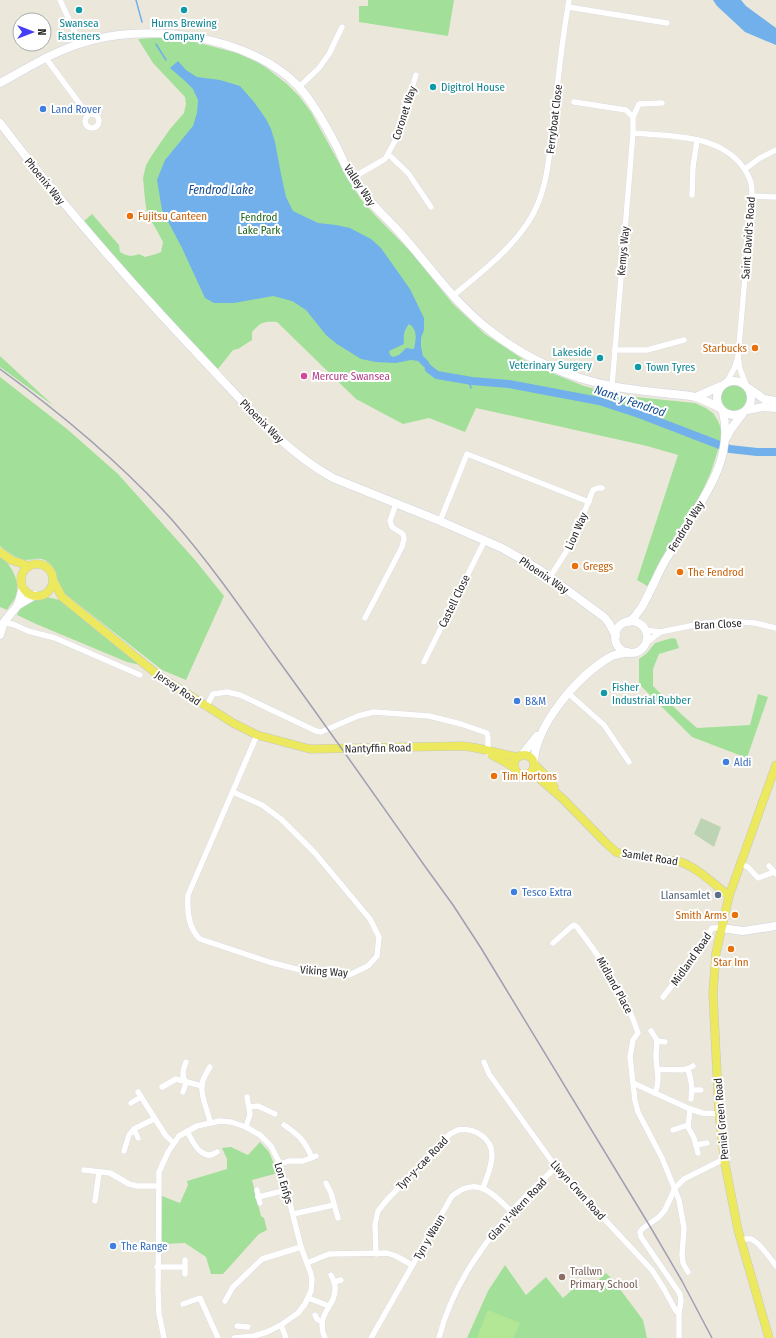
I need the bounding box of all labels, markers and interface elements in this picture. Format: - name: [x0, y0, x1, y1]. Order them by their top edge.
- marker: Swansea Fasteners: [74, 5, 84, 15]
- marker: Hurns Brewing Company: [179, 5, 189, 15]
- north arrow: [12, 12, 52, 52]
- place label: Swansea Fasteners: [58, 17, 101, 43]
- place label: Hurns Brewing Company: [151, 17, 217, 43]
- text: N: [35, 29, 48, 35]
- place label: Digitrol House: [441, 81, 505, 94]
- marker: Digitrol House: [428, 82, 438, 92]
- street label: Coronet Way: [390, 84, 419, 142]
- street label: Ferryboat Close: [544, 84, 565, 154]
- place label: Land Rover: [51, 103, 101, 116]
- marker: Land Rover: [38, 104, 48, 114]
- street label: Phoenix Way: [22, 155, 68, 207]
- street label: Valley Way: [341, 162, 378, 209]
- water label: Fendrod Lake: [188, 183, 254, 197]
- street label: Saint David's Road: [739, 196, 758, 280]
- place label: Fujitsu Canteen: [138, 210, 207, 223]
- marker: Fujitsu Canteen: [125, 211, 135, 221]
- park label: Fendrod Lake Park: [238, 211, 281, 237]
- street label: Kemys Way: [615, 226, 632, 276]
- place label: Starbucks: [703, 342, 747, 355]
- marker: Starbucks: [750, 343, 760, 353]
- place label: Lakeside Veterinary Surgery: [509, 346, 592, 372]
- marker: Lakeside Veterinary Surgery: [595, 353, 605, 363]
- place label: Town Tyres: [646, 361, 695, 374]
- marker: Town Tyres: [633, 362, 643, 372]
- place label: Mercure Swansea: [312, 370, 390, 383]
- marker: Mercure Swansea: [299, 371, 309, 381]
- water label: Nant y Fendrod: [593, 382, 668, 420]
- street label: Phoenix Way: [237, 397, 286, 446]
- street label: Fendrod Way: [666, 498, 707, 554]
- street label: Lion Way: [562, 510, 591, 552]
- street label: Phoenix Way: [517, 554, 571, 597]
- place label: Greggs: [583, 560, 614, 573]
- marker: Greggs: [570, 561, 580, 571]
- place label: The Fendrod: [688, 566, 744, 579]
- marker: The Fendrod: [675, 567, 685, 577]
- street label: Castell Close: [436, 573, 473, 630]
- street label: Bran Close: [694, 617, 742, 632]
- street label: Jersey Road: [152, 668, 203, 708]
- place label: Fisher Industrial Rubber: [612, 681, 691, 707]
- marker: Fisher Industrial Rubber: [599, 688, 609, 698]
- place label: B&M: [525, 695, 546, 708]
- marker: B&M: [512, 696, 522, 706]
- street label: Nantyffin Road: [345, 741, 411, 756]
- place label: Aldi: [734, 756, 752, 769]
- marker: Aldi: [721, 757, 731, 767]
- place label: Tim Hortons: [502, 770, 557, 783]
- marker: Tim Hortons: [489, 771, 499, 781]
- street label: Samlet Road: [621, 847, 679, 868]
- place label: Tesco Extra: [522, 886, 572, 899]
- marker: Tesco Extra: [509, 887, 519, 897]
- place label: Llansamlet: [661, 889, 710, 902]
- marker: Llansamlet: [713, 890, 723, 900]
- place label: Smith Arms: [676, 909, 727, 922]
- marker: Smith Arms: [730, 910, 740, 920]
- street label: Midland Road: [668, 930, 714, 988]
- marker: Star Inn: [726, 944, 736, 954]
- street label: Midland Place: [594, 955, 635, 1016]
- place label: Star Inn: [713, 956, 749, 969]
- street label: Viking Way: [300, 963, 348, 980]
- street label: Peniel Green Road: [711, 1077, 732, 1160]
- street label: Tyn-y-cae Road: [394, 1134, 451, 1193]
- street label: Llwyn Crwn Road: [547, 1158, 608, 1223]
- street label: Lon Enfys: [271, 1161, 296, 1206]
- street label: Glan Y-Wern Road: [485, 1175, 550, 1243]
- street label: Tyn y Waun: [411, 1212, 448, 1262]
- place label: The Range: [121, 1240, 167, 1253]
- marker: The Range: [108, 1241, 118, 1251]
- place label: Trallwn Primary School: [570, 1265, 638, 1291]
- marker: Trallwn Primary School: [557, 1272, 567, 1282]

